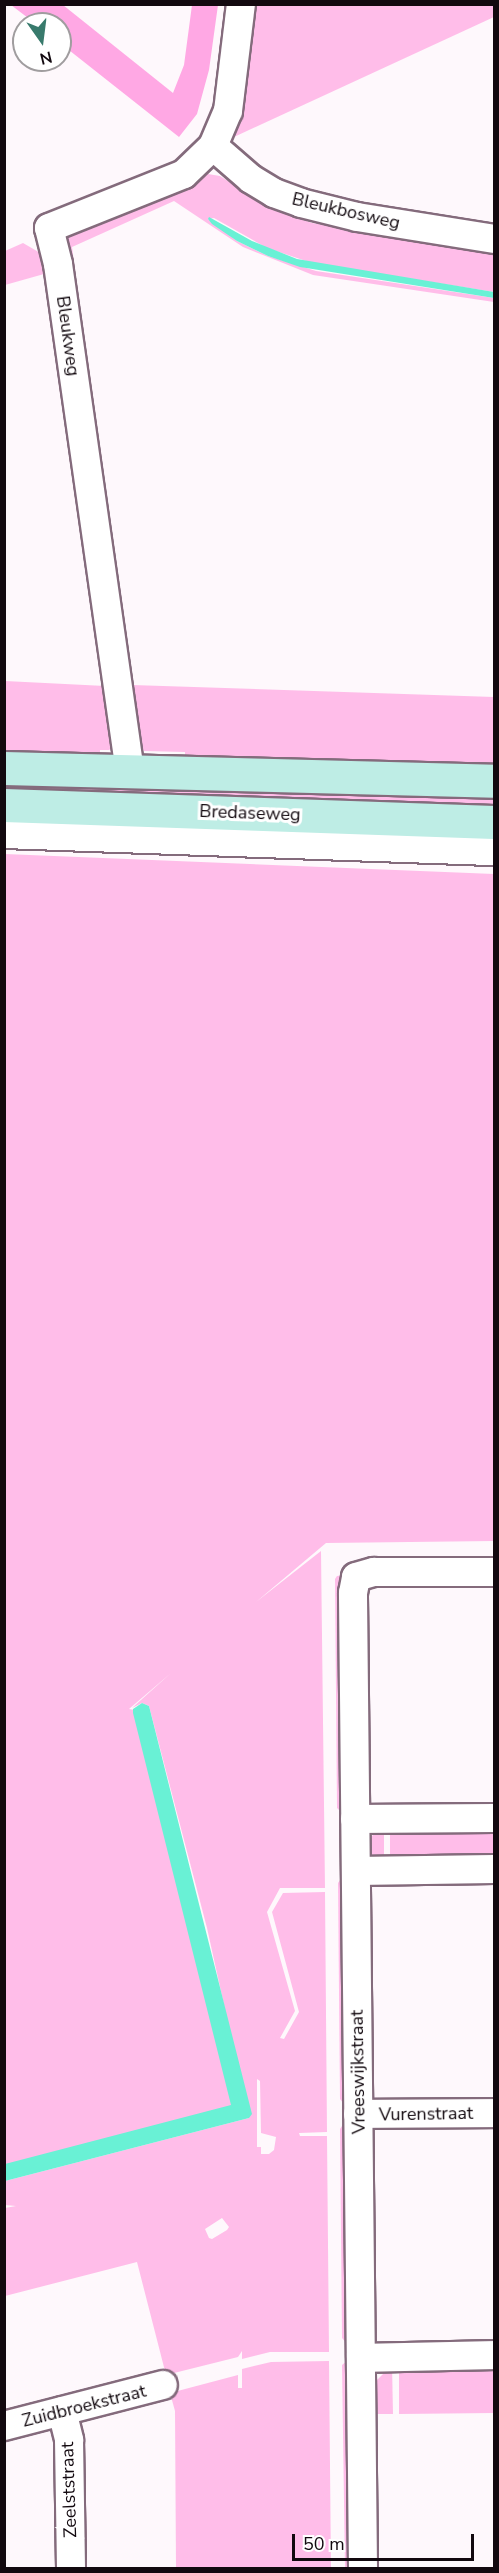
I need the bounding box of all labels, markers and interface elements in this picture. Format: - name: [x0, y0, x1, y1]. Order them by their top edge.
- north arrow: [12, 12, 72, 72]
- text: N: [37, 45, 54, 70]
- street label: Bleukbosweg: [290, 188, 402, 234]
- street label: Bleukweg: [52, 294, 84, 378]
- street label: Bredaseweg: [199, 800, 301, 826]
- street label: Vreeswijkstraat: [346, 2010, 370, 2134]
- street label: Vurenstraat: [379, 2102, 473, 2126]
- street label: Zuidbroekstraat: [20, 2380, 148, 2432]
- street label: Zeelststraat: [57, 2442, 81, 2538]
- scale bar: [295, 2522, 476, 2560]
- text: 50 m: [303, 2532, 345, 2556]

